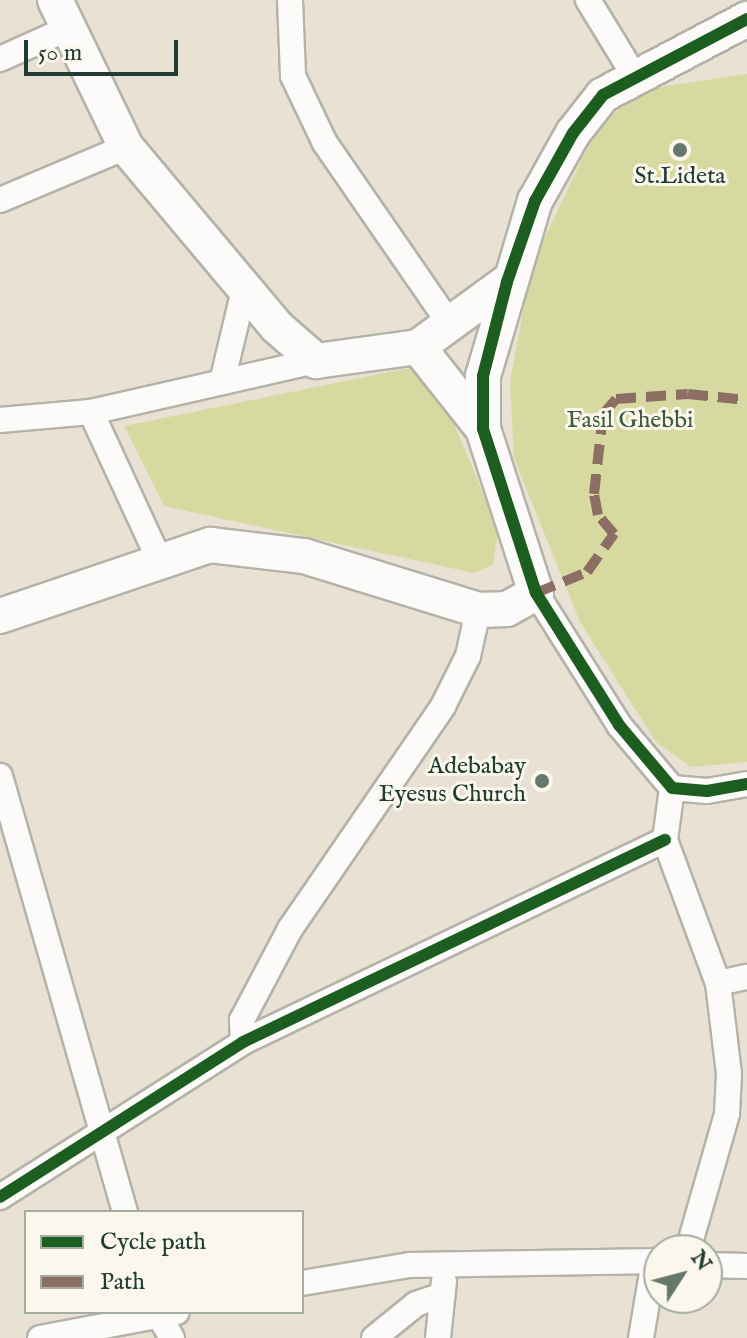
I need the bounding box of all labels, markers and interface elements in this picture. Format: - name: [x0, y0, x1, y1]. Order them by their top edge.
- scale bar: [28, 24, 182, 74]
- text: 50 m: [38, 38, 82, 69]
- marker: St.Lideta: [671, 141, 689, 159]
- place label: St.Lideta: [634, 163, 726, 191]
- park label: Fasil Ghebbi: [567, 407, 693, 435]
- place label: Adebabay Eyesus Church: [378, 753, 526, 809]
- marker: Adebabay Eyesus Church: [533, 772, 551, 790]
- legend: [24, 1210, 304, 1314]
- text: Cycle path: [100, 1227, 206, 1258]
- north arrow: [643, 1234, 723, 1314]
- text: N: [684, 1245, 718, 1277]
- text: Path: [100, 1267, 145, 1298]

